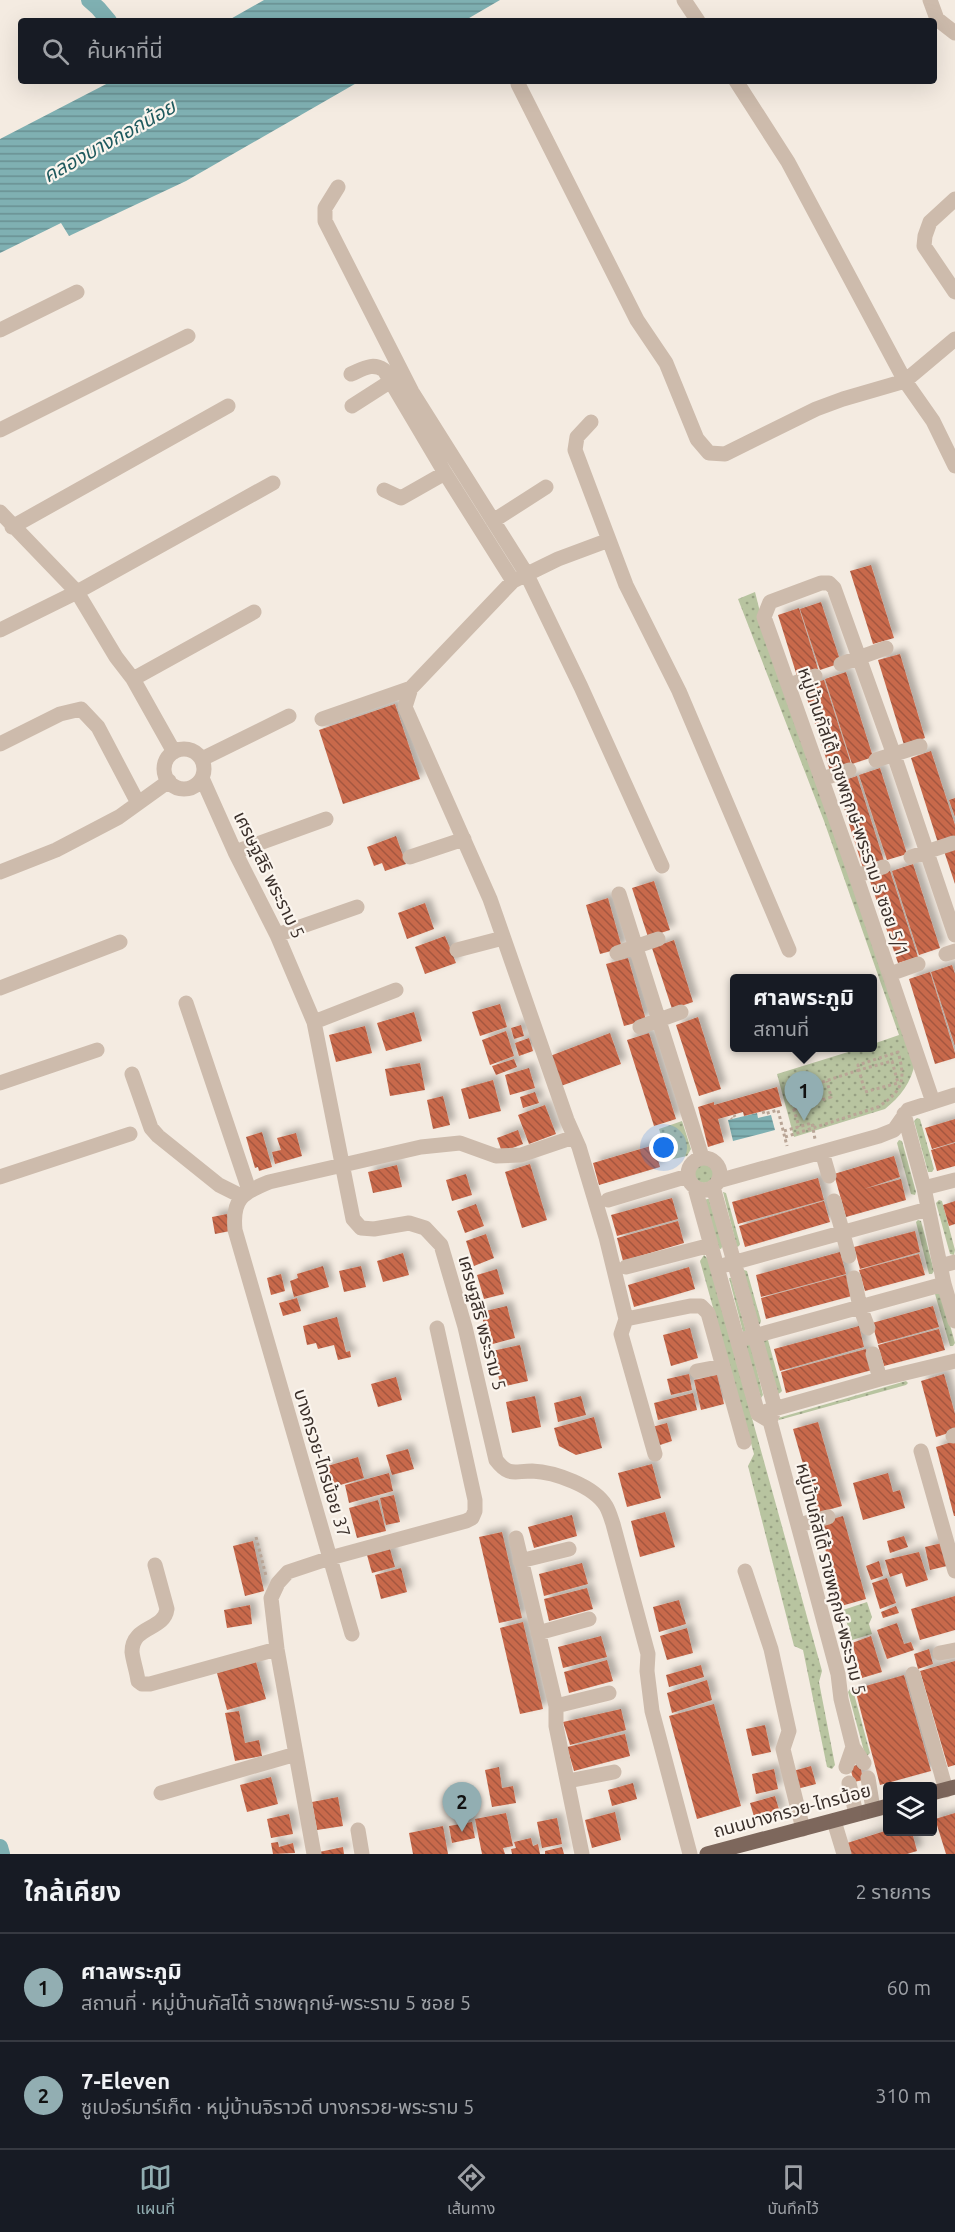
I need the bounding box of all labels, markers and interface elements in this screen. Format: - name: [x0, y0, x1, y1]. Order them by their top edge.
- search box: [18, 18, 937, 84]
- icon: search: [39, 35, 72, 68]
- text: ค้นหาที่นี่: [87, 37, 163, 62]
- water label: คลองบางกอกน้อย: [38, 94, 181, 186]
- street label: หมู่บ้านกัสโต้ ราชพฤกษ์-พระราม 5 ซอย 5/1: [792, 664, 913, 960]
- street label: เศรษฐสิริ พระราม 5: [230, 808, 309, 942]
- popup: [730, 974, 877, 1052]
- text: ศาลพระภูมิ: [753, 984, 854, 1009]
- text: สถานที่: [753, 1017, 809, 1040]
- pin: 1: [784, 1072, 824, 1121]
- your location: [649, 1133, 678, 1162]
- street label: เศรษฐสิริ พระราม 5: [454, 1253, 511, 1393]
- street label: บางกรวย-ไทรน้อย 37: [291, 1386, 355, 1539]
- street label: หมู่บ้านกัสโต้ ราชพฤกษ์-พระราม 5: [791, 1461, 871, 1698]
- street label: ถนนบางกรวย-ไทรน้อย: [711, 1779, 873, 1841]
- pin: 2: [442, 1782, 482, 1832]
- map controls: [883, 1782, 937, 1836]
- button: layers: [883, 1782, 937, 1836]
- text: ใกล้เคียง: [24, 1877, 121, 1906]
- text: 2 รายการ: [856, 1880, 931, 1903]
- text: ศาลพระภูมิ: [81, 1958, 182, 1983]
- text: 1: [38, 1976, 49, 1999]
- text: 60 m: [887, 1976, 931, 1999]
- text: สถานที่ · หมู่บ้านกัสโต้ ราชพฤกษ์-พระราม 5 ซอย 5: [81, 1991, 471, 2014]
- text: 7-Eleven: [81, 2068, 170, 2093]
- text: 2: [38, 2084, 49, 2107]
- text: 310 m: [875, 2084, 931, 2107]
- text: ซูเปอร์มาร์เก็ต · หมู่บ้านจิราวดี บางกรวย-พระราม 5: [81, 2095, 474, 2118]
- tab: แผนที่: [136, 2161, 175, 2221]
- tab: เส้นทาง: [447, 2161, 495, 2221]
- tab: บันทึกไว้: [768, 2161, 819, 2221]

